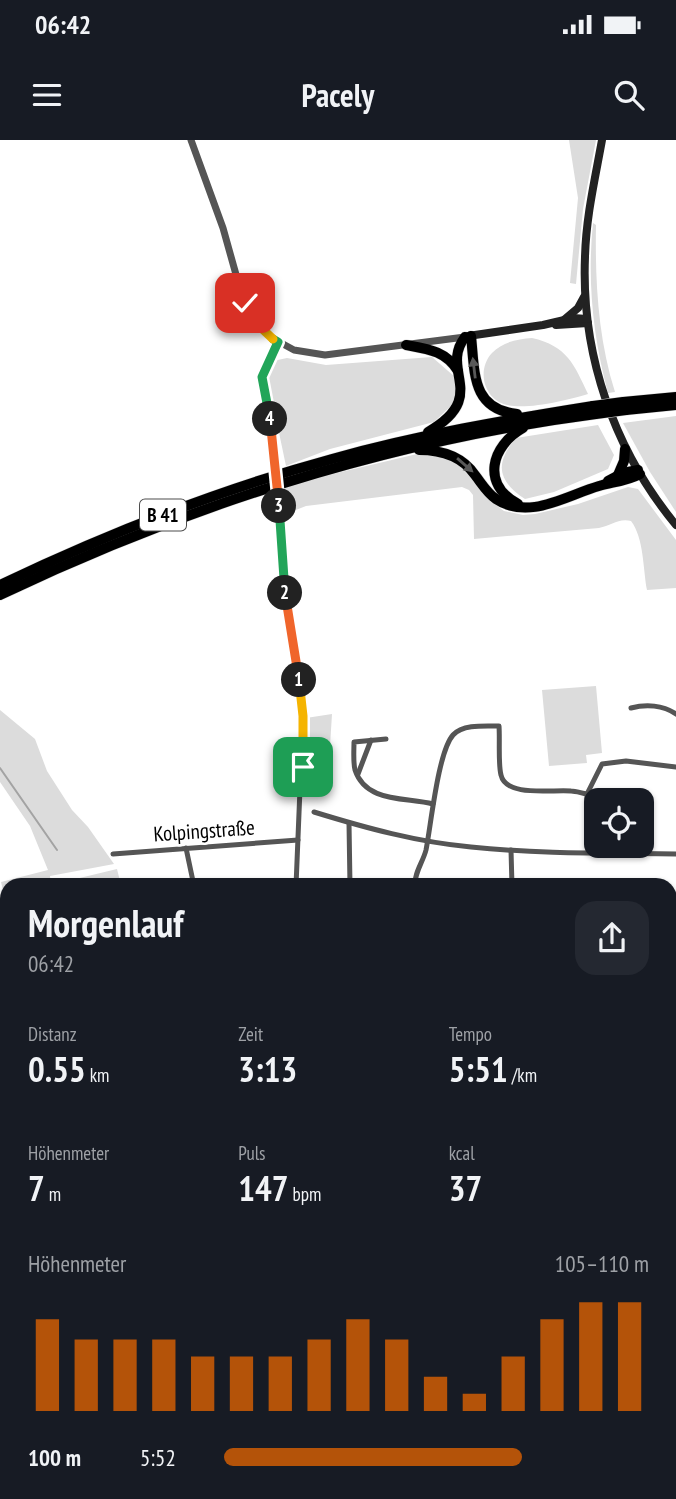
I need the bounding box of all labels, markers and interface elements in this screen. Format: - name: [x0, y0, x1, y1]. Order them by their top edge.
- text: 06:42: [35, 8, 91, 41]
- text: Pacely: [302, 74, 374, 116]
- icon: menu: [28, 76, 66, 114]
- icon: search: [610, 76, 648, 114]
- pin: [215, 273, 275, 333]
- icon: check: [226, 284, 264, 322]
- one-way arrow: [469, 357, 480, 379]
- pin: 4: [252, 402, 288, 436]
- text: 4: [265, 406, 274, 430]
- one-way arrow: [456, 457, 474, 473]
- pin: 3: [262, 488, 296, 524]
- text: 3: [274, 493, 283, 517]
- road number: B 41: [140, 500, 186, 530]
- pin: 2: [268, 575, 302, 610]
- text: 2: [280, 580, 289, 604]
- pin: 1: [282, 662, 316, 698]
- text: 1: [294, 667, 303, 691]
- pin: [273, 737, 333, 797]
- icon: arrive: [284, 748, 322, 786]
- map controls: [584, 788, 654, 858]
- button: locate: [584, 788, 654, 858]
- street label: Kolpingstraße: [152, 813, 256, 848]
- text: Morgenlauf: [28, 898, 183, 947]
- button: share: [575, 901, 649, 975]
- text: 06:42: [28, 949, 74, 978]
- text: Distanz: [28, 1022, 77, 1046]
- text: Zeit: [238, 1022, 263, 1046]
- text: Tempo: [449, 1022, 492, 1046]
- text: 0.55: [28, 1046, 86, 1092]
- text: 3:13: [238, 1046, 297, 1092]
- text: 5:51: [449, 1046, 508, 1092]
- text: km: [86, 1063, 109, 1087]
- text: /km: [508, 1063, 537, 1087]
- text: Höhenmeter: [28, 1141, 109, 1165]
- text: Puls: [238, 1141, 265, 1165]
- text: kcal: [449, 1141, 475, 1165]
- text: 7: [28, 1165, 45, 1211]
- text: 147: [238, 1165, 289, 1211]
- text: 37: [449, 1165, 482, 1211]
- text: m: [45, 1182, 61, 1206]
- text: bpm: [289, 1182, 321, 1206]
- text: Höhenmeter: [28, 1249, 126, 1278]
- text: 105–110 m: [555, 1249, 649, 1278]
- text: 100 m: [28, 1443, 81, 1472]
- text: 5:52: [140, 1443, 176, 1472]

